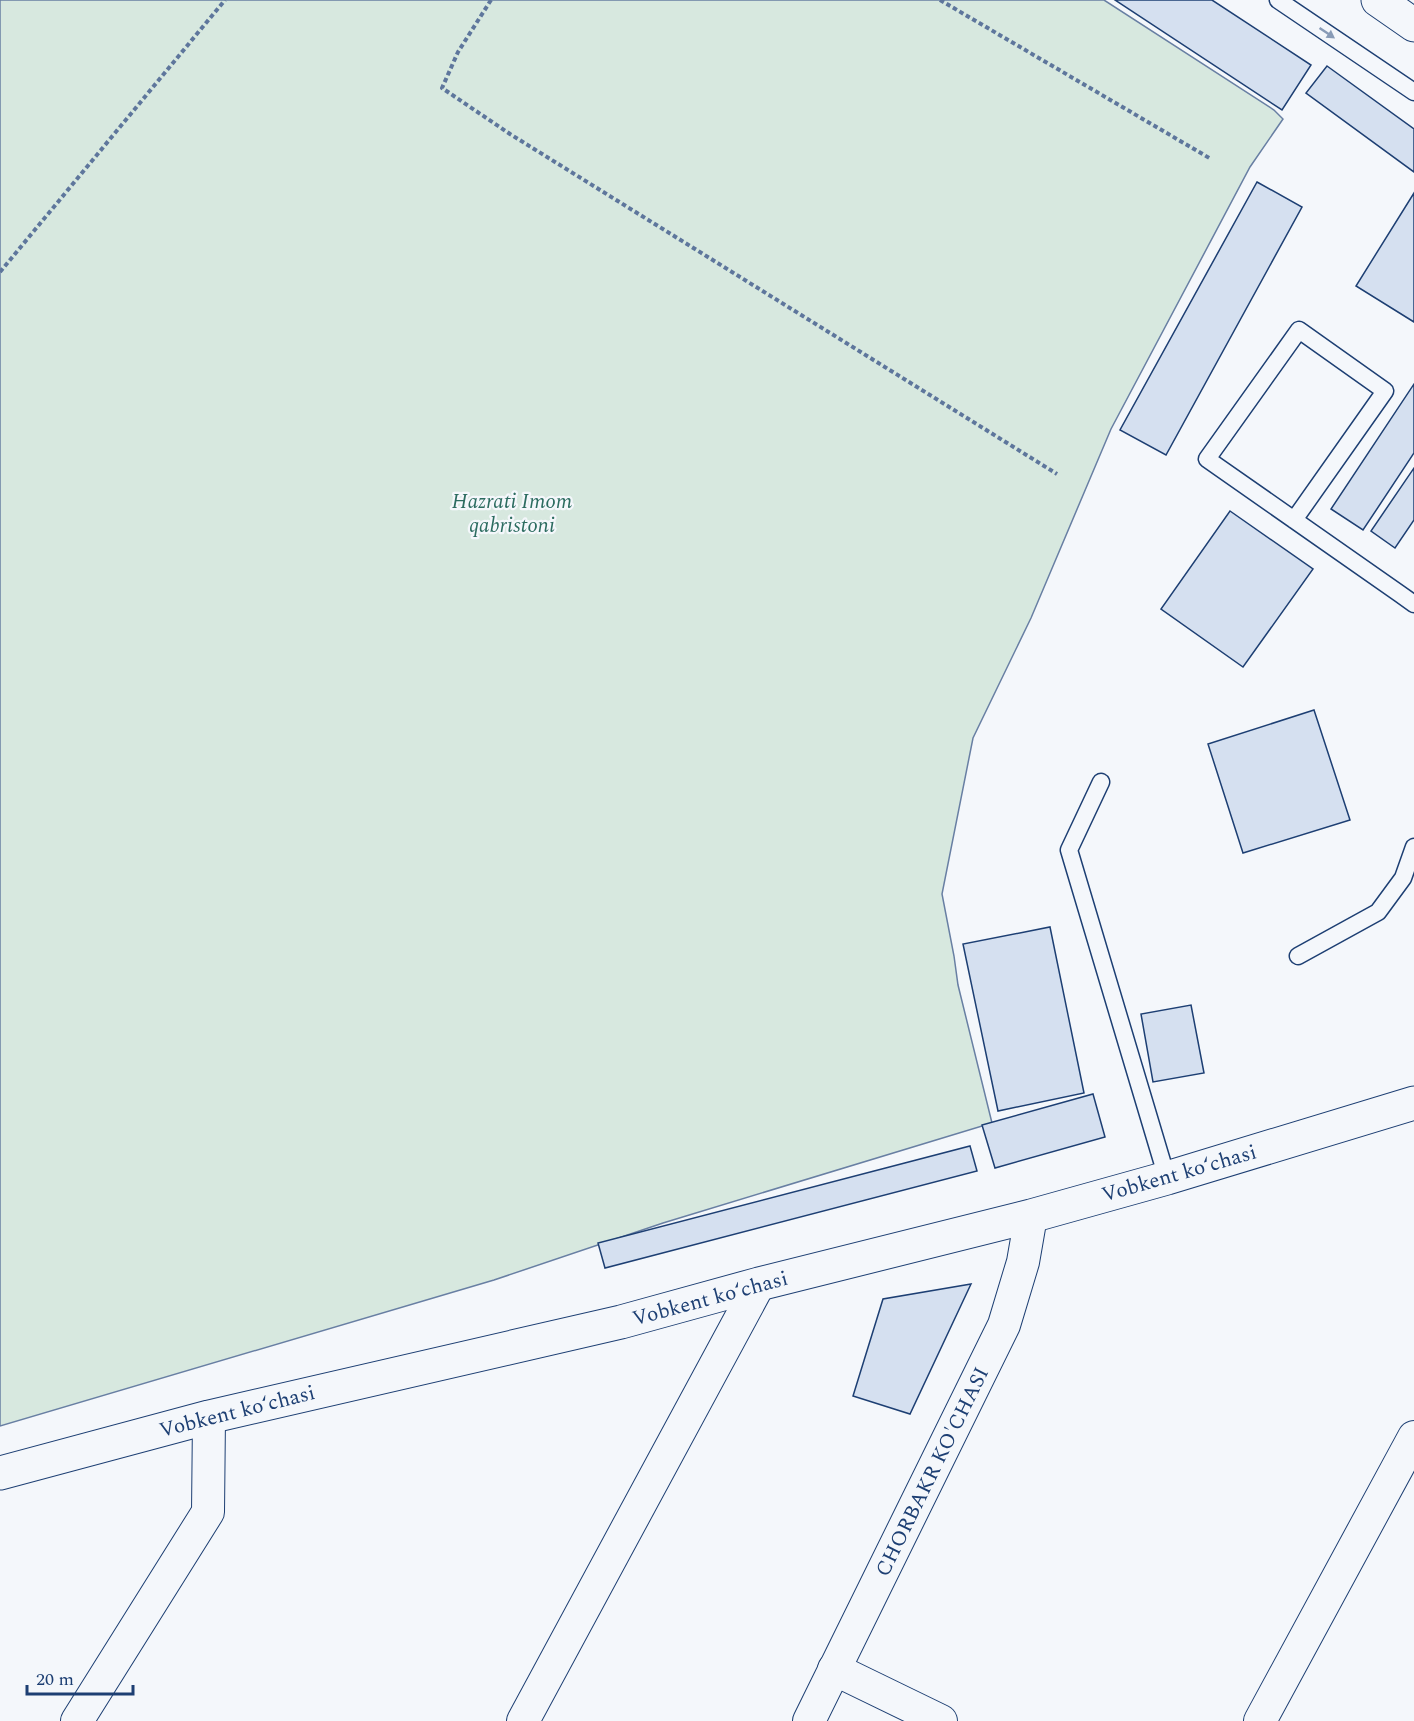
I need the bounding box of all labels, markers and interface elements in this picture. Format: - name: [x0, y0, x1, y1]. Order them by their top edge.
- one-way arrow: [1318, 27, 1334, 39]
- park label: Hazrati Imom qabristoni: [452, 486, 572, 542]
- street label: Vobkent koʻchasi: [1098, 1137, 1261, 1211]
- street label: Vobkent koʻchasi: [629, 1263, 792, 1335]
- street label: CHORBAKR KO'CHASI: [867, 1362, 998, 1582]
- street label: Vobkent koʻchasi: [156, 1377, 319, 1447]
- scale bar: [27, 1658, 134, 1696]
- text: 20 m: [36, 1666, 74, 1693]

